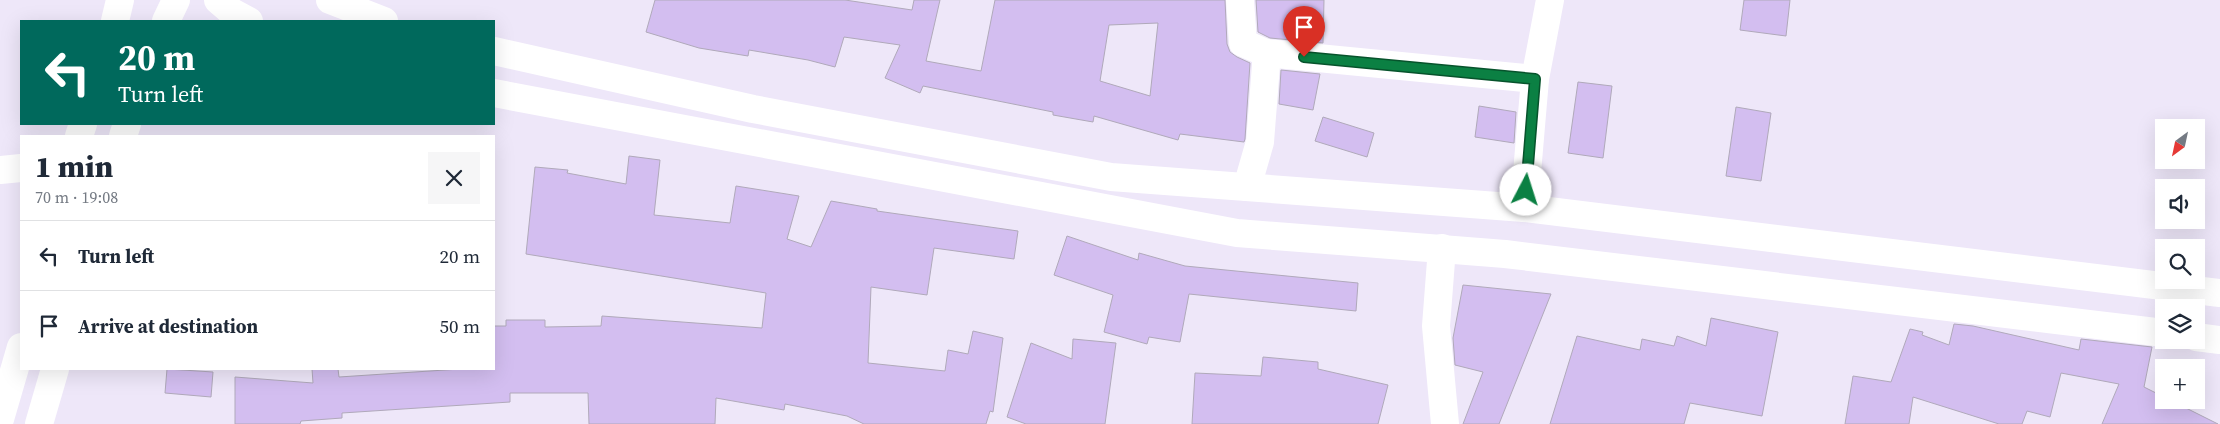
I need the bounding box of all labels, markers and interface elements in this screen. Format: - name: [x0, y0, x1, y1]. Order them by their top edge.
- pin: [1283, 6, 1325, 57]
- icon: arrive: [1290, 13, 1318, 41]
- text: 20 m: [118, 34, 195, 82]
- icon: left: [35, 40, 100, 105]
- text: Turn left: [118, 79, 203, 109]
- north arrow: [2155, 119, 2205, 169]
- map controls: [2155, 119, 2205, 409]
- text: 1 min: [35, 146, 113, 187]
- button: close: [428, 152, 480, 204]
- position arrow: [1499, 163, 1551, 215]
- button: sound: [2155, 179, 2205, 229]
- text: 70 m · 19:08: [35, 186, 118, 208]
- button: search: [2155, 239, 2205, 289]
- icon: left: [35, 242, 63, 270]
- text: Turn left: [78, 243, 154, 269]
- text: 20 m: [439, 243, 480, 269]
- button: layers: [2155, 299, 2205, 349]
- icon: arrive: [35, 312, 63, 340]
- text: Arrive at destination: [78, 313, 258, 339]
- text: 50 m: [439, 313, 480, 339]
- button: +: [2155, 359, 2205, 409]

